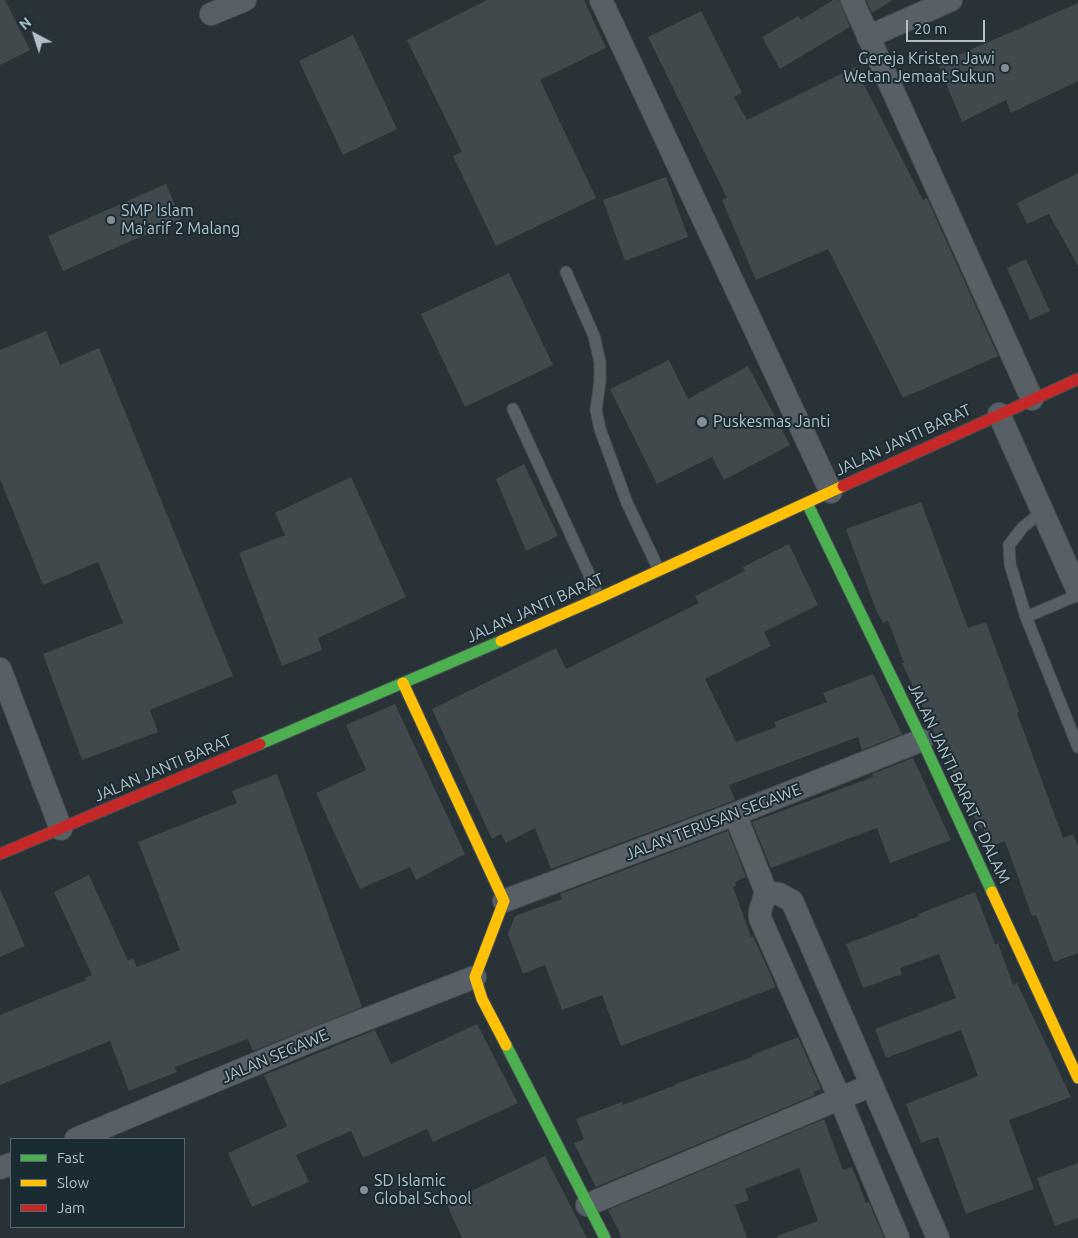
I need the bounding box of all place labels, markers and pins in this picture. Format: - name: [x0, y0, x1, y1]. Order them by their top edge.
- place label: Gereja Kristen Jawi Wetan Jemaat Sukun: [844, 49, 995, 87]
- marker: Gereja Kristen Jawi Wetan Jemaat Sukun: [999, 62, 1011, 74]
- place label: SMP Islam Ma'arif 2 Malang: [121, 201, 240, 239]
- marker: SMP Islam Ma'arif 2 Malang: [105, 214, 117, 226]
- place label: Puskesmas Janti: [713, 412, 830, 432]
- marker: Puskesmas Janti: [695, 415, 709, 429]
- place label: SD Islamic Global School: [374, 1171, 471, 1209]
- marker: SD Islamic Global School: [358, 1184, 370, 1196]

